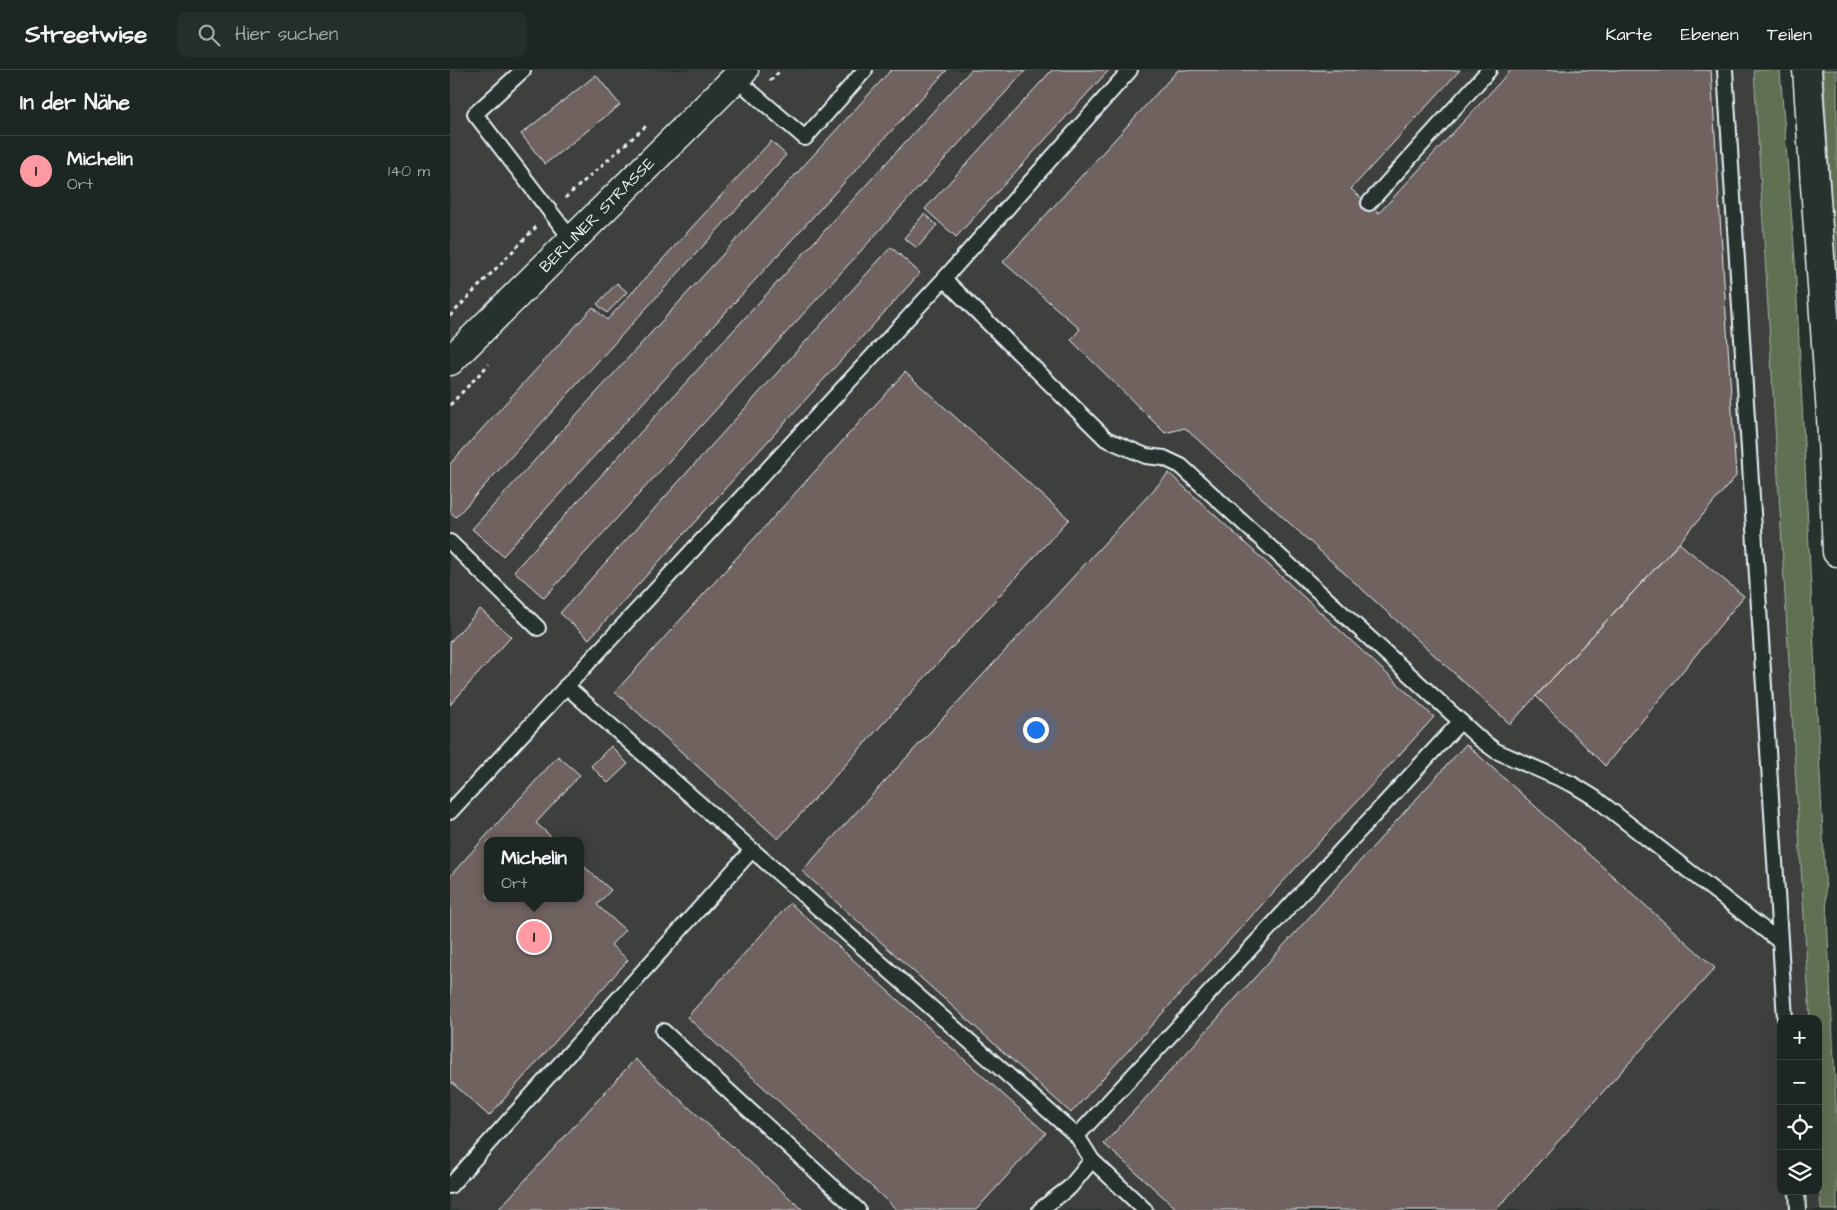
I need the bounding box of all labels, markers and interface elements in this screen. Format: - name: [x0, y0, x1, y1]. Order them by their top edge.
- search box: [177, 12, 527, 57]
- text: Streetwise: [25, 18, 147, 52]
- icon: search: [195, 21, 223, 49]
- text: Hier suchen: [235, 21, 338, 48]
- text: Karte: [1605, 22, 1653, 47]
- text: Ebenen: [1681, 22, 1739, 47]
- text: Teilen: [1767, 22, 1812, 47]
- text: In der Nähe: [20, 88, 130, 117]
- text: Michelin: [67, 146, 133, 173]
- street label: BERLINER STRASSE: [534, 152, 660, 278]
- text: 1: [35, 160, 37, 182]
- text: 140 m: [388, 160, 430, 182]
- text: Ort: [67, 173, 93, 195]
- your location: [1023, 717, 1049, 743]
- popup: [484, 837, 584, 902]
- text: Michelin: [501, 845, 567, 872]
- text: Ort: [501, 872, 527, 894]
- pin: 1: [518, 918, 550, 956]
- map controls: [1777, 1015, 1822, 1195]
- button: +: [1777, 1015, 1822, 1060]
- button: −: [1777, 1060, 1822, 1105]
- button: locate: [1777, 1105, 1822, 1150]
- button: layers: [1777, 1150, 1822, 1195]

